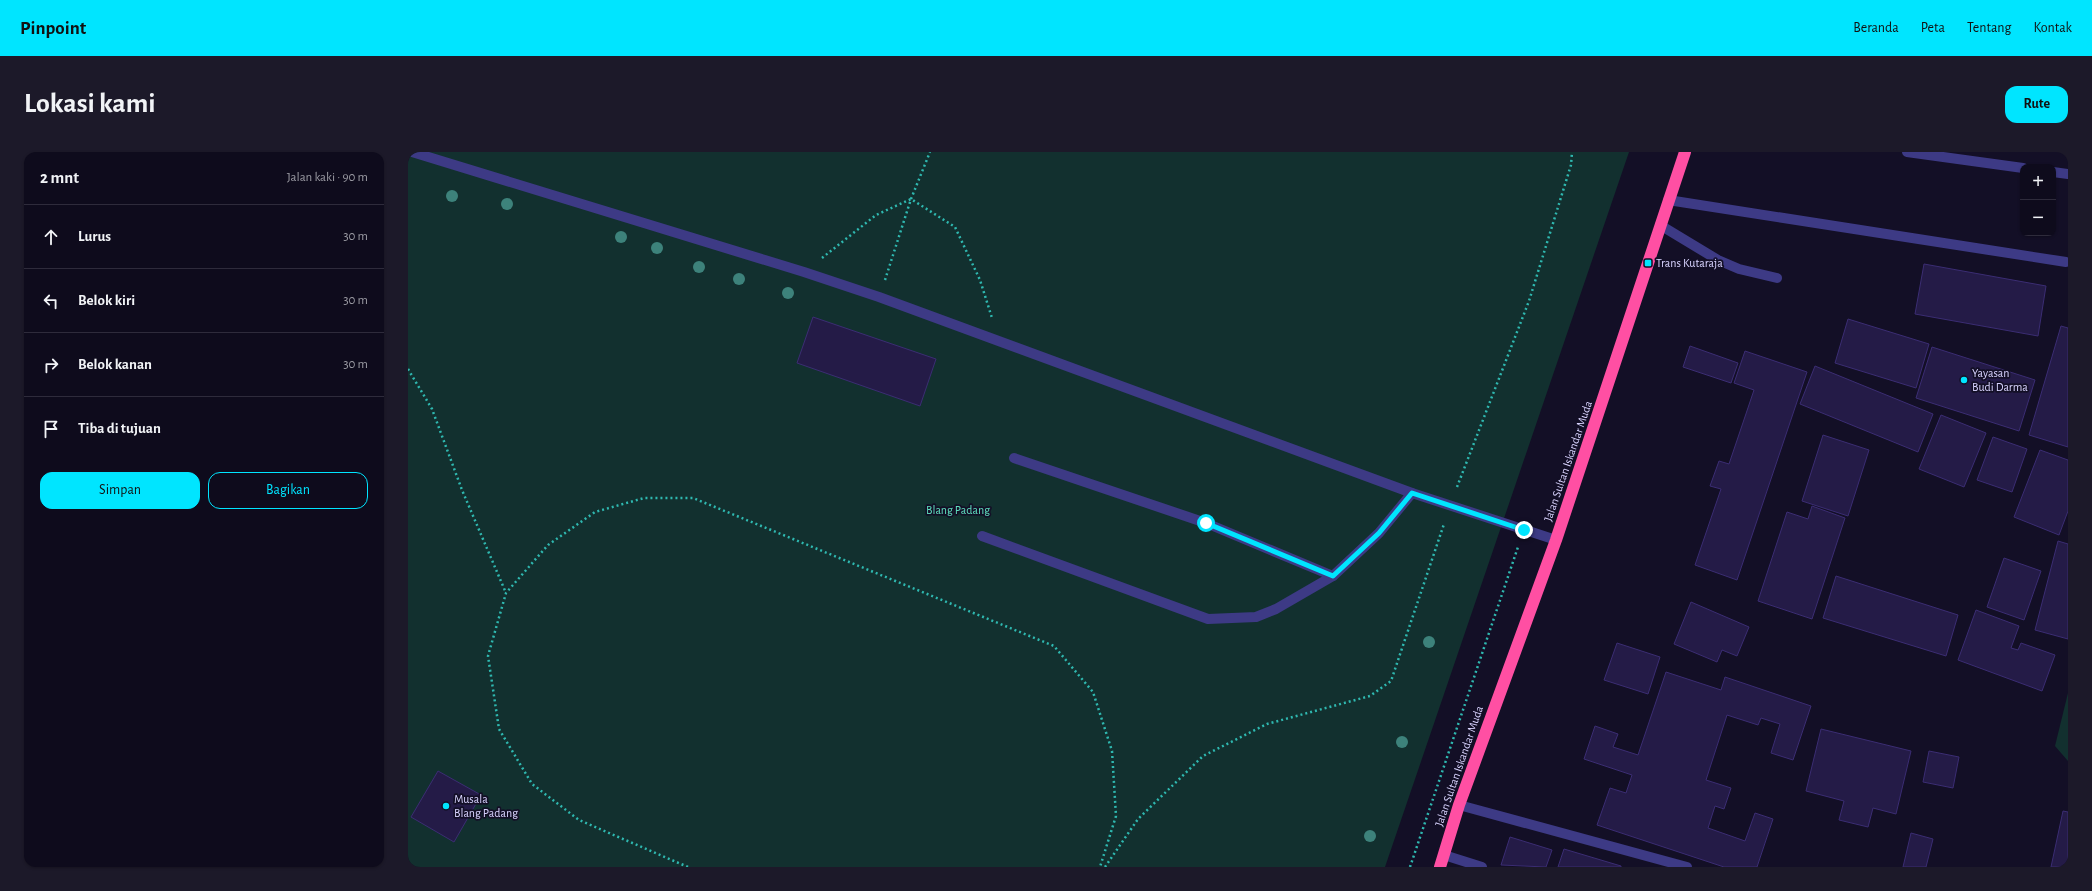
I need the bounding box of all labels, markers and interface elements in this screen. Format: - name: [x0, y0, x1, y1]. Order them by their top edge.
- text: Pinpoint: [20, 19, 86, 38]
- text: Beranda: [1853, 21, 1899, 35]
- text: Peta: [1921, 21, 1945, 35]
- text: Tentang: [1967, 21, 2011, 35]
- text: Kontak: [2033, 21, 2072, 35]
- button: Rute: [2005, 86, 2068, 123]
- text: Lokasi kami: [24, 90, 156, 118]
- map controls: [2020, 164, 2056, 236]
- button: +: [2020, 164, 2056, 200]
- text: 2 mnt: [40, 169, 79, 186]
- text: Jalan kaki · 90 m: [287, 171, 368, 184]
- button: −: [2020, 200, 2056, 236]
- icon: ahead: [40, 226, 62, 248]
- text: Lurus: [78, 229, 111, 244]
- text: 30 m: [343, 230, 368, 243]
- place label: Trans Kutaraja: [1656, 257, 1723, 270]
- marker: Trans Kutaraja: [1643, 258, 1653, 268]
- icon: left: [40, 290, 62, 312]
- text: Belok kiri: [78, 293, 135, 308]
- text: 30 m: [343, 294, 368, 307]
- icon: right: [40, 354, 62, 376]
- text: Belok kanan: [78, 357, 152, 372]
- text: 30 m: [343, 358, 368, 371]
- place label: Yayasan Budi Darma: [1972, 367, 2028, 393]
- marker: Yayasan Budi Darma: [1959, 375, 1969, 385]
- street label: Jalan Sultan Iskandar Muda: [1542, 399, 1594, 523]
- icon: arrive: [40, 418, 62, 440]
- text: Tiba di tujuan: [78, 421, 161, 436]
- button: Simpan: [40, 472, 200, 509]
- button: Bagikan: [208, 472, 368, 509]
- park label: Blang Padang: [926, 504, 990, 516]
- route start: [1197, 514, 1215, 532]
- route end: [1515, 521, 1533, 539]
- street label: Jalan Sultan Iskandar Muda: [1433, 704, 1485, 828]
- place label: Musala Blang Padang: [454, 793, 518, 819]
- marker: Musala Blang Padang: [441, 801, 451, 811]

